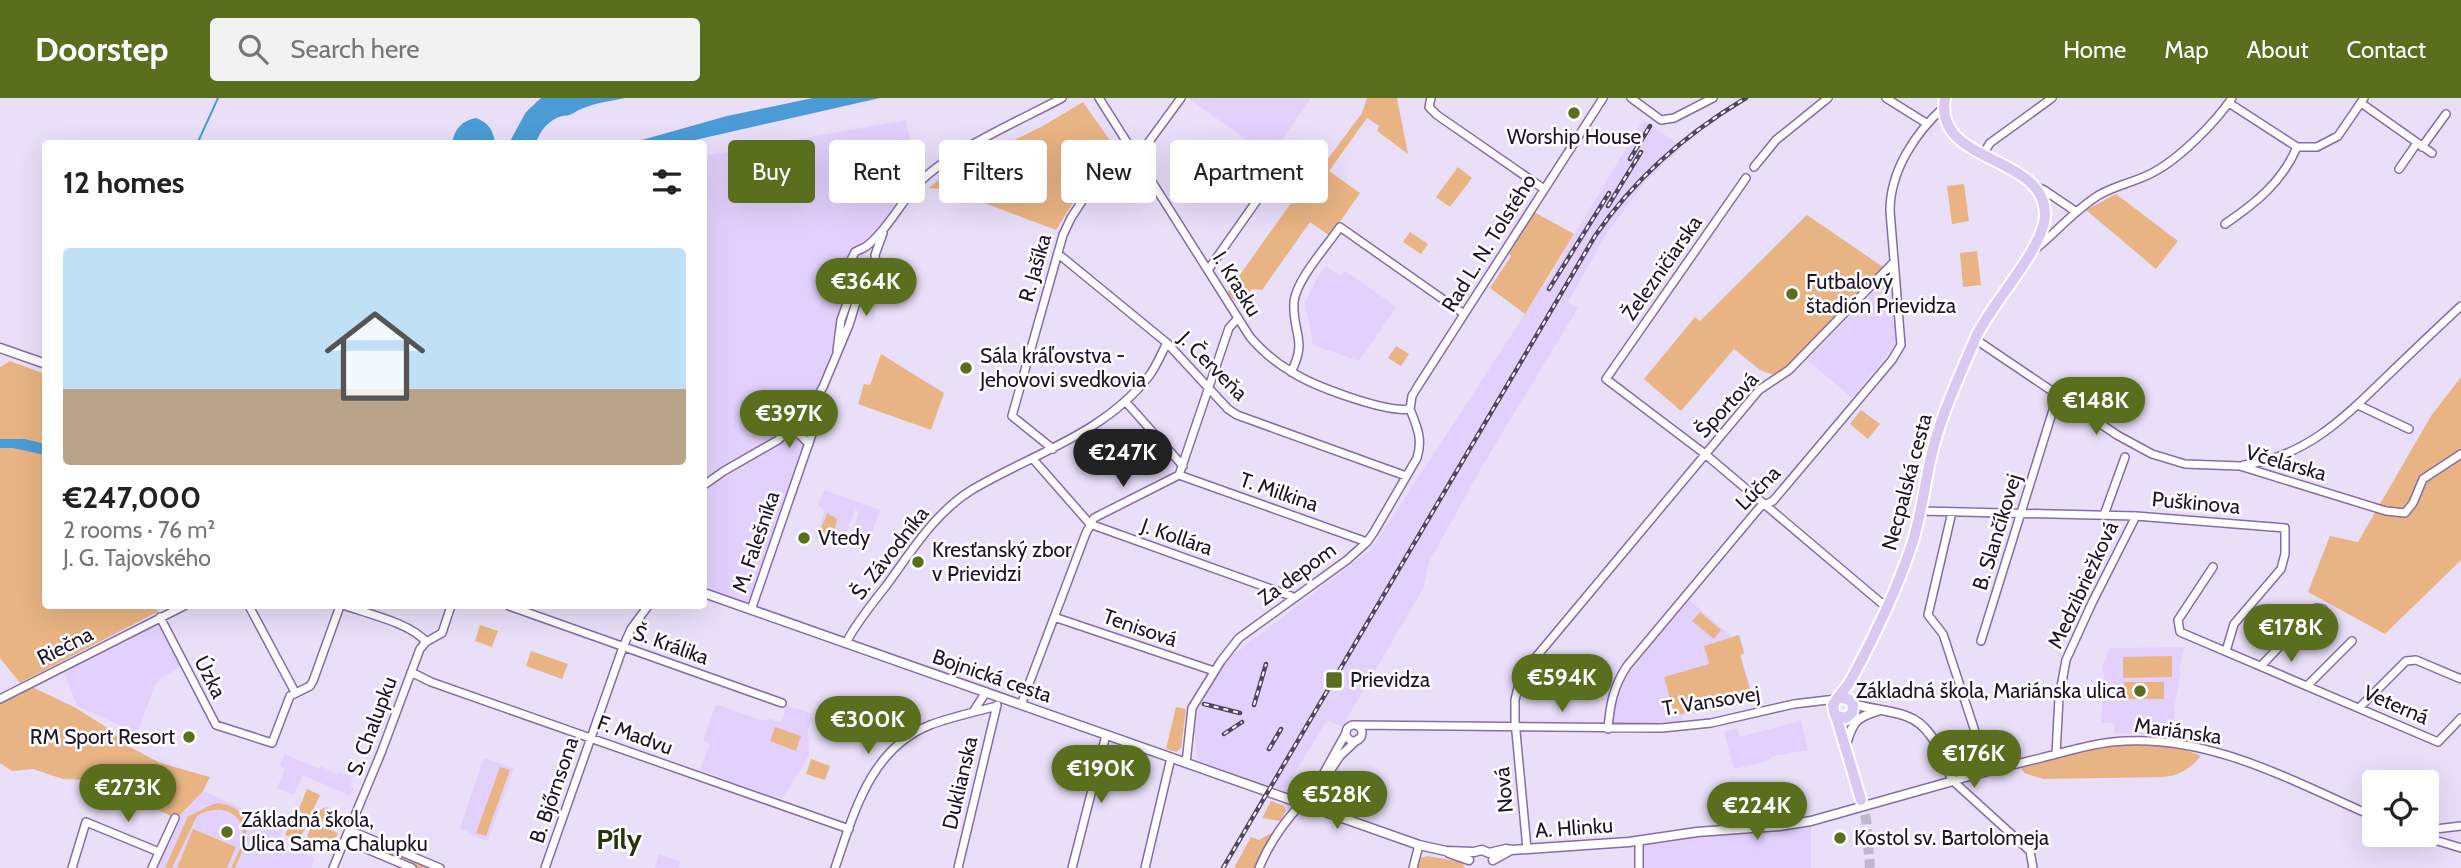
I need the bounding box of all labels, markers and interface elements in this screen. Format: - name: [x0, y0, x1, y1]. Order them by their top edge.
- search box: [210, 18, 700, 81]
- text: Doorstep: [35, 29, 168, 69]
- icon: search: [234, 30, 272, 68]
- text: Search here: [290, 33, 419, 65]
- text: Home: [2063, 35, 2126, 64]
- text: Map: [2164, 35, 2209, 64]
- text: About: [2247, 35, 2309, 64]
- text: Contact: [2347, 35, 2426, 64]
- marker: Worship House: [1566, 105, 1582, 121]
- place label: Worship House: [1507, 124, 1642, 149]
- chip: Buy: [728, 140, 815, 203]
- chip: Rent: [829, 140, 925, 203]
- chip: Filters: [939, 140, 1047, 203]
- chip: New: [1061, 140, 1156, 203]
- chip: Apartment: [1170, 140, 1328, 203]
- icon: filters: [648, 163, 686, 201]
- text: 12 homes: [63, 164, 185, 201]
- street label: Rad L. N. Tolstého: [1436, 169, 1541, 316]
- street label: Železničiarska: [1616, 210, 1707, 325]
- street label: R. Jašíka: [1013, 231, 1056, 305]
- street label: I. Krasku: [1208, 247, 1267, 321]
- pin: €364K: [817, 258, 915, 318]
- text: €364K: [832, 267, 900, 295]
- place label: Futbalový štadión Prievidza: [1806, 269, 1956, 318]
- marker: Futbalový štadión Prievidza: [1784, 286, 1800, 302]
- icon: home: [312, 293, 438, 419]
- street label: J. Červeňa: [1173, 325, 1253, 405]
- place label: Sála kráľovstva - Jehovovi svedkovia: [979, 343, 1146, 392]
- marker: Sála kráľovstva - Jehovovi svedkovia: [958, 360, 974, 376]
- street label: Športová: [1690, 367, 1763, 443]
- pin: €148K: [2047, 378, 2145, 437]
- text: €148K: [2063, 386, 2129, 414]
- pin: €397K: [740, 390, 838, 450]
- text: €397K: [756, 399, 822, 427]
- street label: Necpalská cesta: [1876, 411, 1937, 553]
- pin: €247K: [1074, 430, 1172, 489]
- text: €247K: [1089, 438, 1157, 466]
- street label: Včelárska: [2243, 439, 2329, 486]
- street label: Lúčna: [1730, 460, 1785, 515]
- street label: T. Milkina: [1237, 466, 1322, 517]
- street label: B. Slančíkovej: [1967, 471, 2027, 593]
- text: €247,000: [63, 479, 201, 516]
- street label: Puškinova: [2151, 486, 2241, 519]
- street label: M. Falešníka: [726, 488, 785, 596]
- street label: Š. Závodníka: [845, 501, 934, 604]
- street label: J. Kollára: [1137, 512, 1216, 560]
- text: 2 rooms · 76 m²: [63, 516, 215, 544]
- street label: Medzibriežková: [2042, 517, 2123, 652]
- place label: Vtedy: [818, 525, 871, 550]
- marker: Vtedy: [796, 530, 812, 546]
- place label: Kresťanský zbor v Prievidzi: [932, 537, 1072, 586]
- street label: Za depom: [1253, 537, 1341, 610]
- text: J. G. Tajovského: [63, 544, 211, 572]
- marker: Kresťanský zbor v Prievidzi: [910, 554, 926, 570]
- street label: Tenisová: [1100, 603, 1181, 652]
- pin: €178K: [2242, 604, 2340, 664]
- text: €178K: [2259, 613, 2323, 641]
- street label: Š. Králika: [630, 619, 712, 670]
- street label: Riečna: [33, 621, 97, 670]
- street label: Bojnická cesta: [929, 643, 1055, 709]
- street label: Úzka: [189, 651, 232, 702]
- pin: €594K: [1513, 654, 1611, 714]
- text: €594K: [1528, 663, 1596, 691]
- place label: Prievidza: [1350, 667, 1430, 692]
- marker: Prievidza: [1324, 670, 1344, 690]
- street label: S. Chalupku: [341, 673, 402, 779]
- place label: Základná škola, Mariánska ulica: [1856, 678, 2126, 703]
- street label: T. Vansovej: [1660, 680, 1762, 722]
- street label: Veterná: [2360, 680, 2433, 729]
- marker: Základná škola, Mariánska ulica: [2132, 683, 2148, 699]
- pin: €300K: [819, 696, 917, 756]
- text: €300K: [831, 705, 905, 733]
- street label: F. Madvu: [594, 709, 676, 760]
- street label: Mariánska: [2133, 712, 2223, 749]
- place label: RM Sport Resort: [30, 724, 175, 749]
- marker: RM Sport Resort: [181, 729, 197, 745]
- pin: €176K: [1925, 730, 2023, 790]
- street label: B. Bjőrnsona: [524, 734, 584, 846]
- street label: Duklianska: [937, 734, 982, 832]
- text: €176K: [1943, 739, 2005, 767]
- pin: €190K: [1052, 746, 1150, 805]
- text: €190K: [1068, 754, 1134, 782]
- pin: €273K: [79, 764, 177, 824]
- street label: Nová: [1489, 766, 1518, 814]
- map controls: [2362, 770, 2439, 847]
- button: locate: [2362, 770, 2439, 847]
- pin: €528K: [1288, 772, 1386, 831]
- text: €273K: [95, 773, 161, 801]
- text: €528K: [1303, 780, 1371, 808]
- pin: €224K: [1708, 782, 1806, 842]
- text: €224K: [1723, 791, 1791, 819]
- place label: Základná škola, Ulica Sama Chalupku: [241, 807, 428, 856]
- street label: A. Hlinku: [1534, 812, 1614, 843]
- district label: Píly: [596, 822, 642, 856]
- marker: Základná škola, Ulica Sama Chalupku: [219, 824, 235, 840]
- place label: Kostol sv. Bartolomeja: [1854, 825, 2049, 851]
- marker: Kostol sv. Bartolomeja: [1832, 830, 1848, 846]

